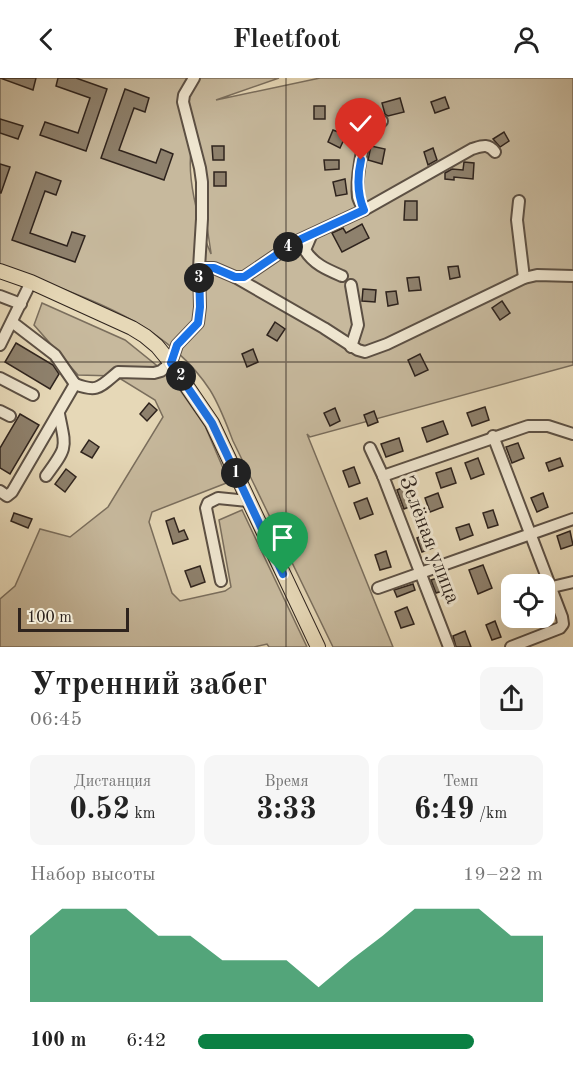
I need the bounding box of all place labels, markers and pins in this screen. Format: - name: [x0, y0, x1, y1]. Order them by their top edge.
- pin: [335, 98, 386, 160]
- pin: 4: [273, 232, 303, 262]
- pin: 3: [184, 263, 214, 293]
- pin: 2: [166, 361, 196, 391]
- pin: 1: [221, 458, 251, 488]
- pin: [257, 512, 308, 574]

